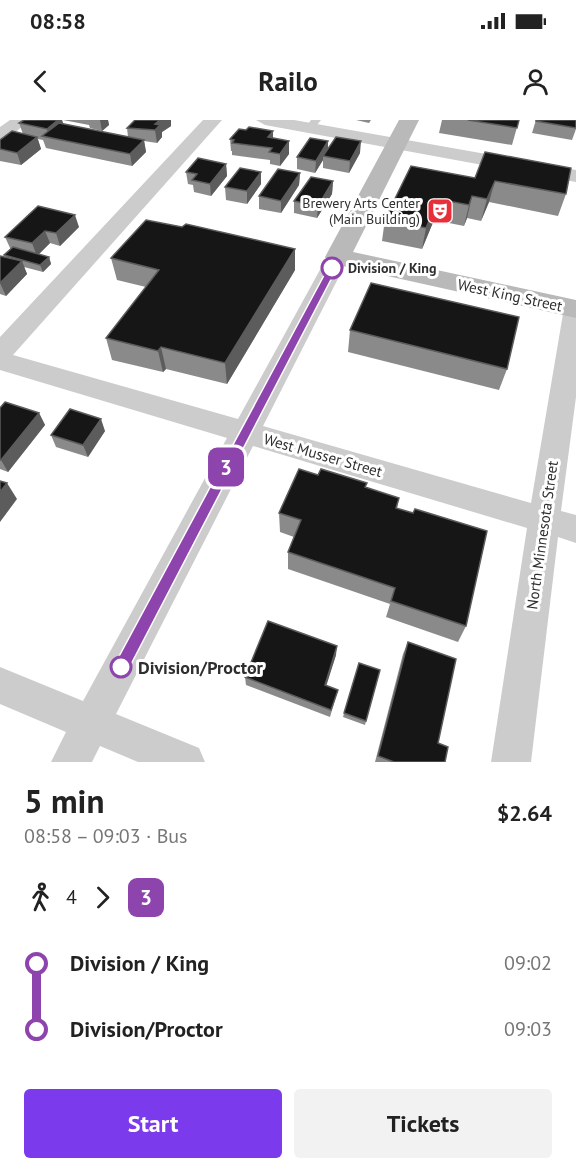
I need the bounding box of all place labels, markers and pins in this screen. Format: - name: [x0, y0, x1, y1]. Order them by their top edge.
- place label: Brewery Arts Center (Main Building): [302, 194, 420, 228]
- theatre icon: Brewery Arts Center (Main Building): [425, 196, 455, 226]
- marker: Division / King: [321, 257, 343, 279]
- place label: Division / King: [348, 259, 436, 277]
- marker: Division/Proctor: [110, 656, 132, 678]
- place label: Division/Proctor: [138, 656, 264, 679]

